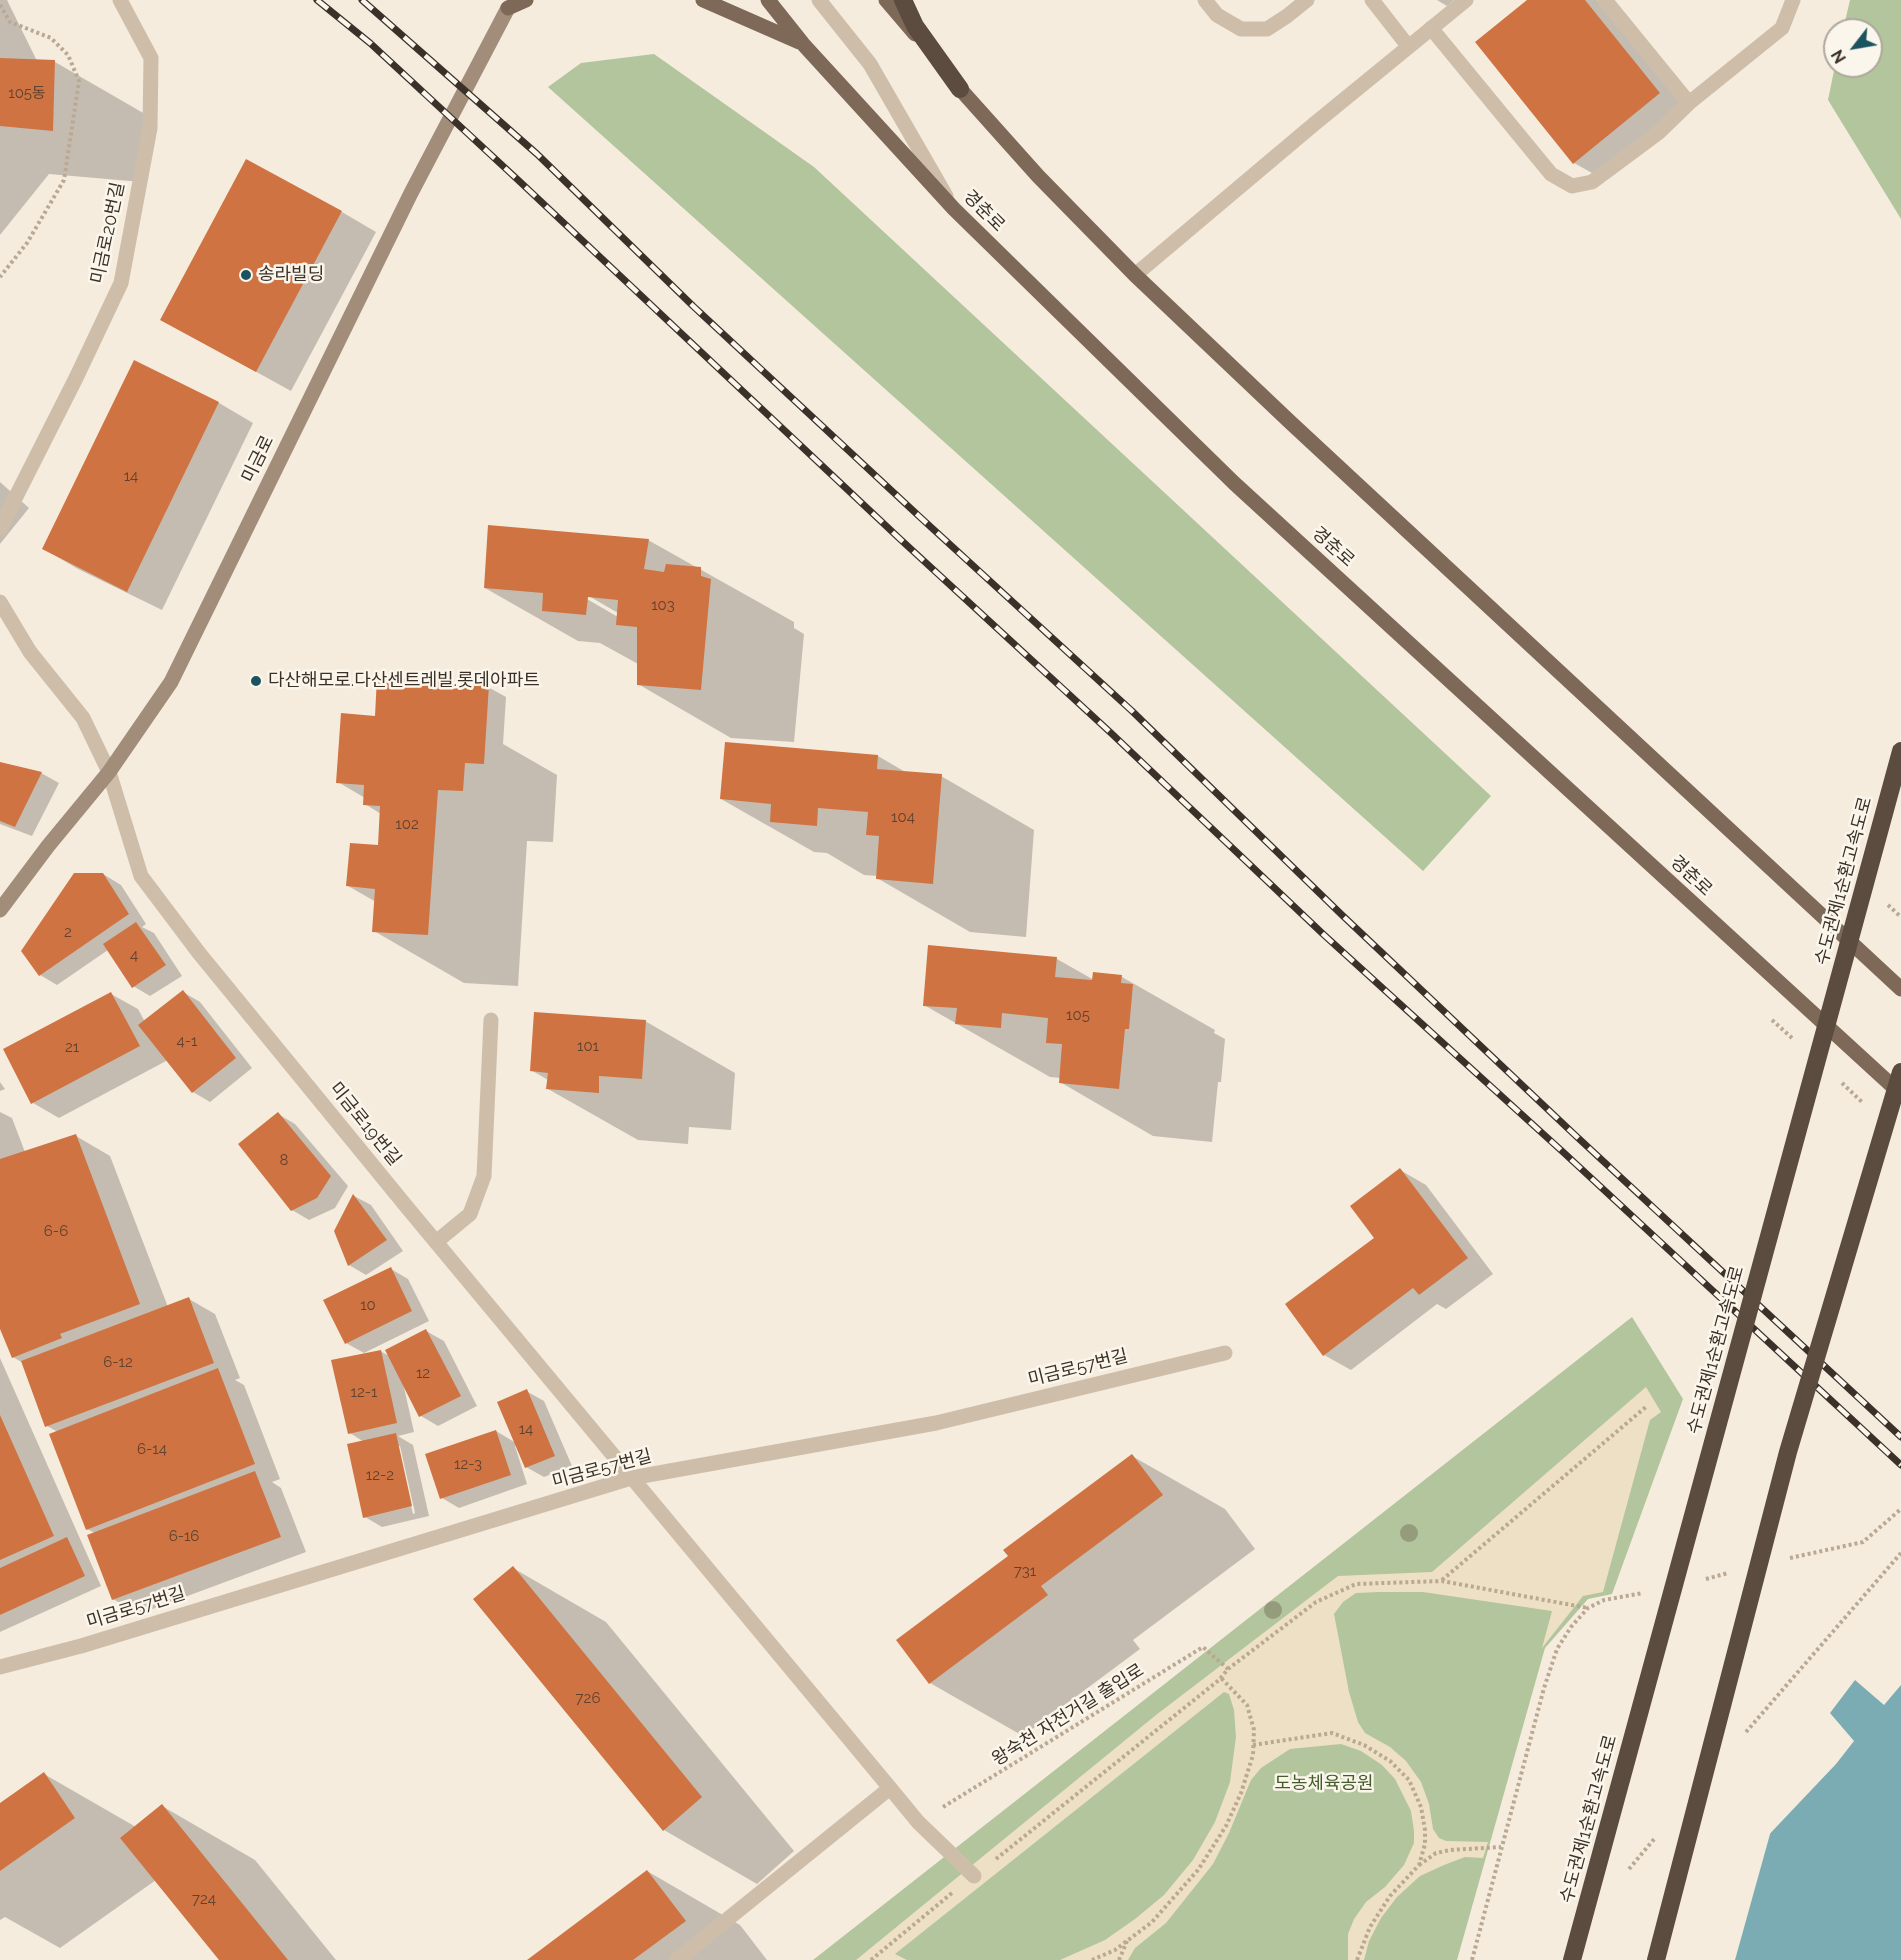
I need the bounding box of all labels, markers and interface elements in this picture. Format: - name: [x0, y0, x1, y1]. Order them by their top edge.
- north arrow: [1823, 18, 1883, 78]
- text: N: [1828, 46, 1850, 67]
- house number: 105동: [8, 84, 46, 102]
- street label: 미금로20번길: [87, 180, 129, 286]
- street label: 경춘로: [959, 186, 1009, 236]
- place label: 송라빌딩: [258, 264, 324, 286]
- marker: 송라빌딩: [239, 268, 253, 282]
- street label: 미금로: [237, 432, 279, 486]
- house number: 14: [124, 467, 138, 485]
- street label: 경춘로: [1307, 522, 1359, 572]
- house number: 103: [651, 596, 675, 614]
- place label: 다산해모로.다산센트레빌.롯데아파트: [268, 670, 540, 692]
- marker: 다산해모로.다산센트레빌.롯데아파트: [249, 674, 263, 688]
- street label: 수도권제1순환고속도로: [1811, 795, 1877, 967]
- house number: 104: [891, 808, 915, 826]
- house number: 102: [395, 815, 419, 833]
- street label: 경춘로: [1665, 851, 1717, 901]
- house number: 2: [64, 923, 72, 941]
- house number: 4: [130, 946, 138, 964]
- house number: 105: [1066, 1006, 1090, 1024]
- house number: 4-1: [177, 1032, 197, 1050]
- house number: 101: [577, 1037, 599, 1055]
- house number: 21: [65, 1038, 79, 1056]
- street label: 미금로19번길: [325, 1078, 405, 1170]
- house number: 8: [280, 1151, 288, 1169]
- house number: 6-6: [44, 1222, 68, 1240]
- street label: 수도권제1순환고속도로: [1683, 1264, 1749, 1436]
- house number: 10: [360, 1296, 376, 1314]
- street label: 미금로57번길: [1026, 1345, 1130, 1391]
- house number: 6-12: [103, 1353, 133, 1371]
- house number: 12: [416, 1364, 430, 1382]
- house number: 12-1: [351, 1383, 377, 1401]
- house number: 14: [519, 1420, 533, 1438]
- house number: 6-14: [137, 1440, 167, 1458]
- street label: 미금로57번길: [550, 1445, 654, 1493]
- house number: 12-3: [454, 1455, 482, 1473]
- house number: 12-2: [366, 1466, 394, 1484]
- house number: 6-16: [169, 1527, 199, 1545]
- house number: 731: [1014, 1562, 1036, 1580]
- street label: 미금로57번길: [84, 1583, 188, 1633]
- street label: 왕숙천 자전거길 출입로: [988, 1660, 1148, 1770]
- house number: 726: [576, 1689, 600, 1707]
- street label: 수도권제1순환고속도로: [1556, 1733, 1622, 1905]
- park label: 도농체육공원: [1274, 1773, 1374, 1795]
- house number: 724: [192, 1890, 216, 1908]

